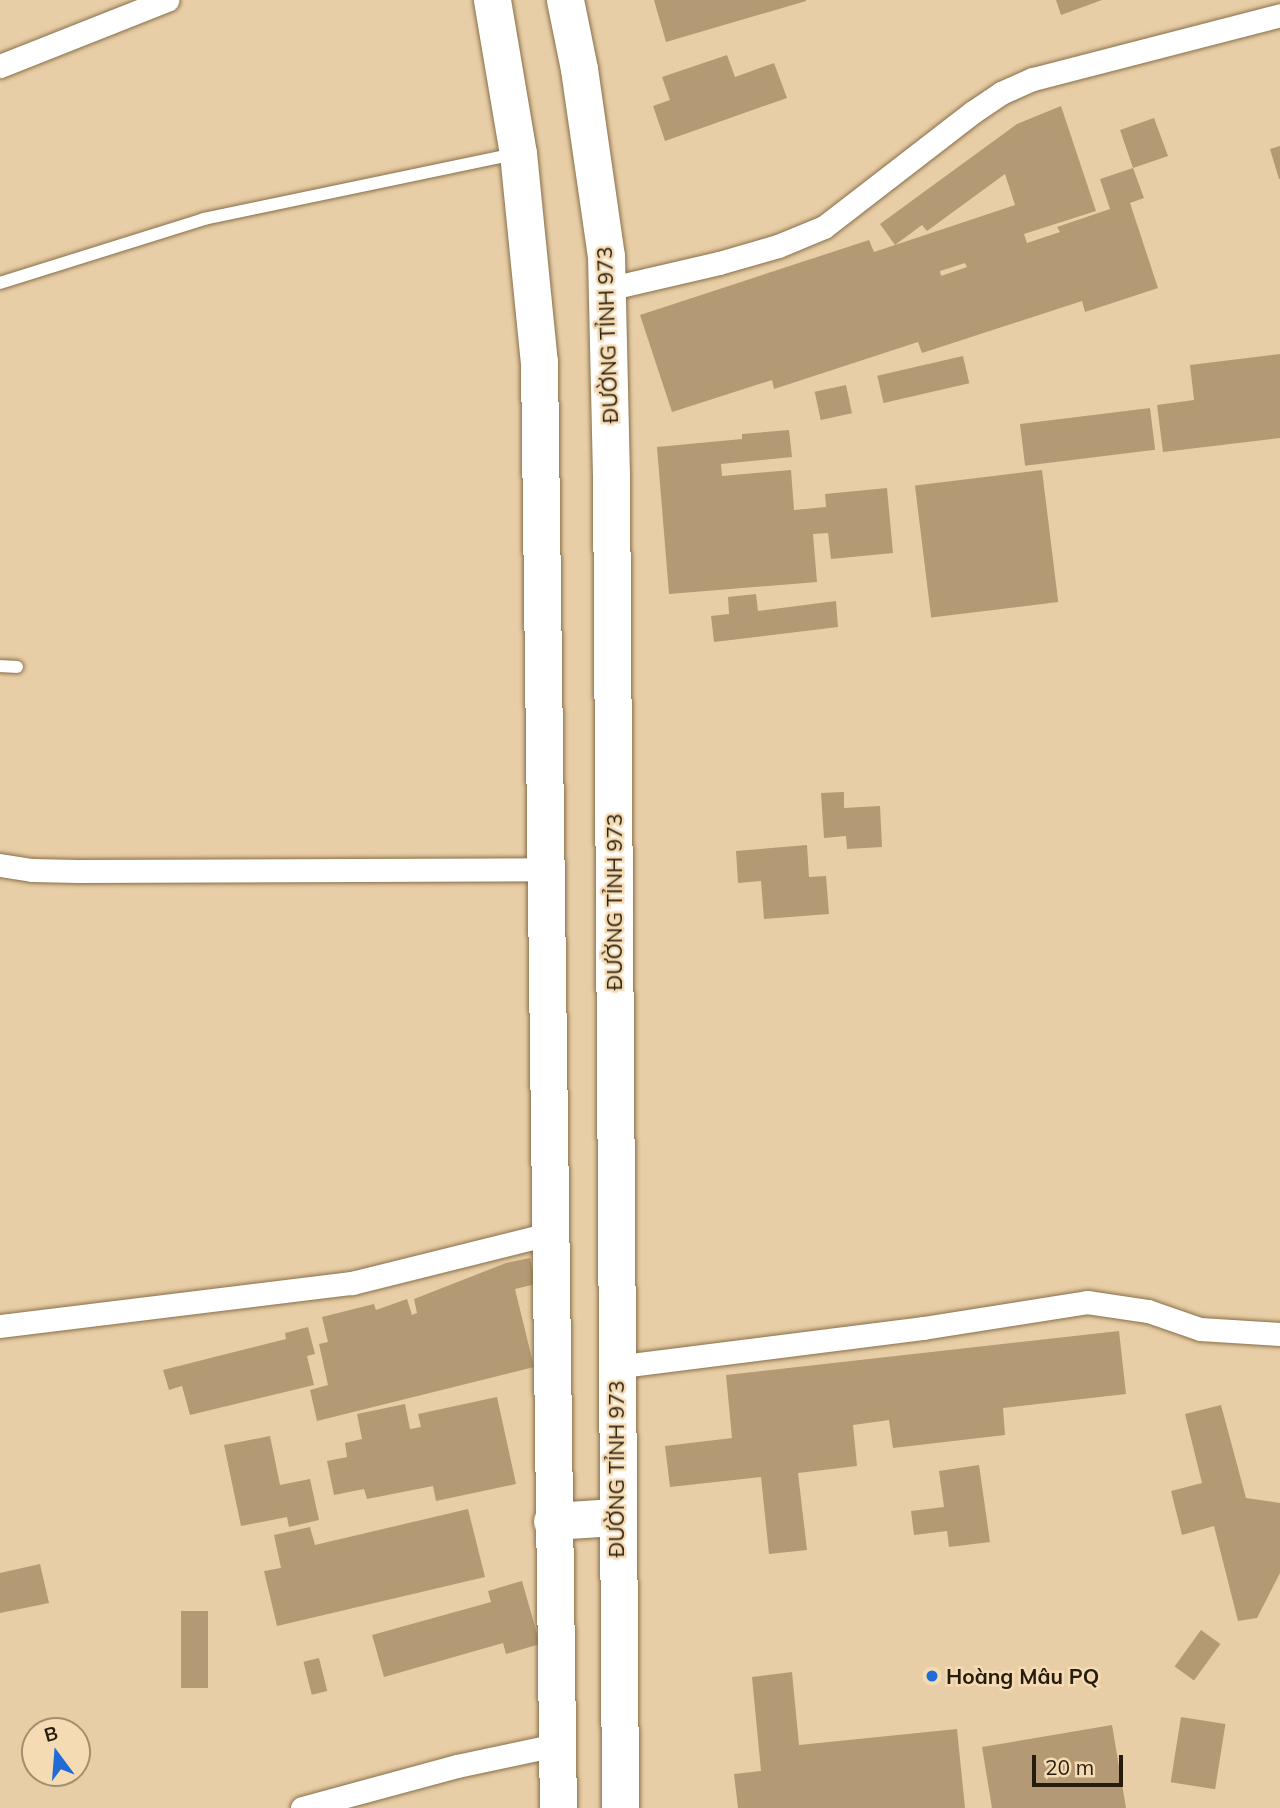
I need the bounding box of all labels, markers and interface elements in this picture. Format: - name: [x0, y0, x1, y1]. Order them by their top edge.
- street label: ĐƯỜNG TỈNH 973: [591, 246, 623, 424]
- street label: ĐƯỜNG TỈNH 973: [601, 814, 627, 990]
- street label: ĐƯỜNG TỈNH 973: [603, 1381, 629, 1557]
- place label: Hoàng Mâu PQ: [946, 1663, 1099, 1689]
- marker: Hoàng Mâu PQ: [924, 1668, 940, 1684]
- north arrow: [21, 1717, 91, 1787]
- text: B: [41, 1720, 60, 1747]
- scale bar: [1035, 1742, 1126, 1786]
- text: 20 m: [1045, 1754, 1094, 1780]

